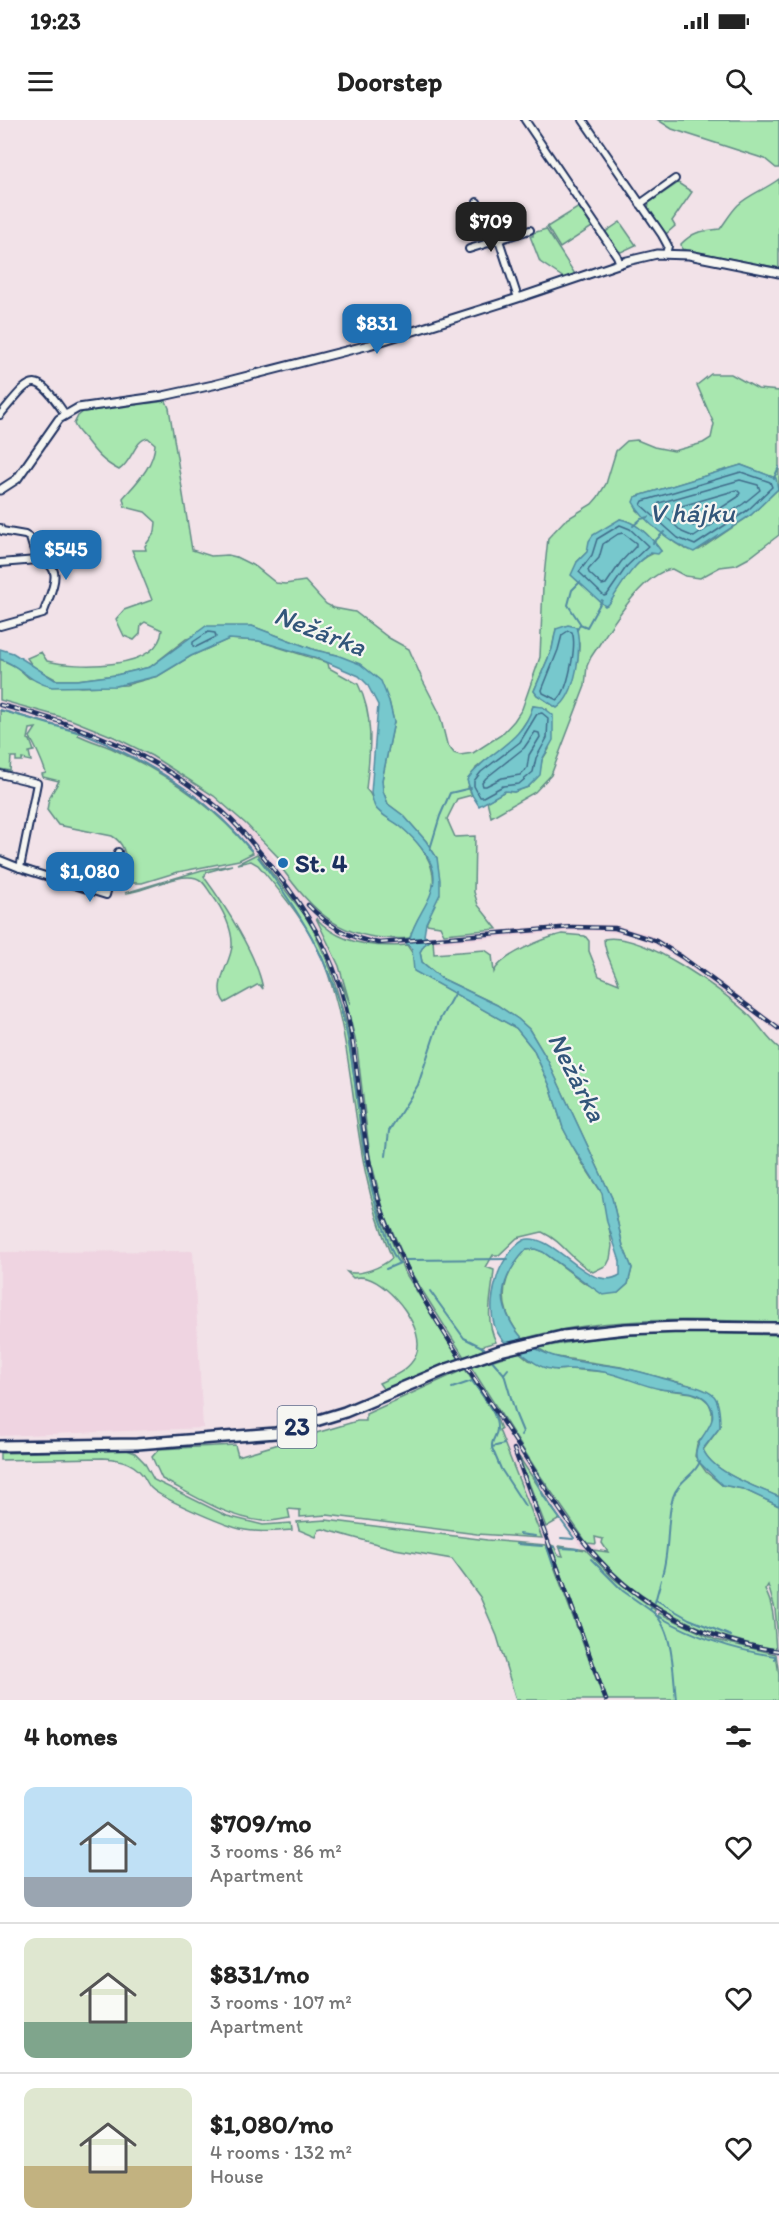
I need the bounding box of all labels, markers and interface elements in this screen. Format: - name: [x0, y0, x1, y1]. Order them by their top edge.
- text: 19:23: [30, 8, 81, 35]
- icon: menu: [24, 65, 57, 98]
- text: Doorstep: [337, 65, 442, 98]
- icon: search: [722, 65, 755, 98]
- pin: $709: [455, 202, 527, 253]
- text: $709: [470, 209, 512, 233]
- pin: $831: [341, 304, 413, 355]
- text: $831: [356, 311, 398, 335]
- water label: V hájku: [649, 496, 736, 529]
- pin: $545: [30, 530, 102, 581]
- text: $545: [44, 537, 88, 561]
- water label: Nežárka: [270, 598, 371, 663]
- place label: St. 4: [295, 847, 348, 879]
- pin: $1,080: [41, 852, 139, 903]
- marker: St. 4: [276, 856, 290, 870]
- text: $1,080: [60, 859, 120, 883]
- water label: Nežárka: [541, 1027, 614, 1127]
- road number: 23: [278, 1406, 316, 1448]
- text: 4 homes: [24, 1720, 118, 1752]
- icon: filters: [722, 1720, 755, 1753]
- text: $709/mo: [210, 1807, 312, 1839]
- icon: home: [72, 1811, 144, 1883]
- icon: heart: [722, 1831, 755, 1864]
- text: 3 rooms · 86 m²: [210, 1839, 342, 1863]
- text: Apartment: [210, 1863, 303, 1887]
- text: $831/mo: [210, 1958, 310, 1990]
- icon: home: [72, 1962, 144, 2034]
- icon: heart: [722, 1982, 755, 2015]
- text: 3 rooms · 107 m²: [210, 1990, 352, 2014]
- text: Apartment: [210, 2014, 303, 2038]
- text: $1,080/mo: [210, 2108, 334, 2140]
- icon: home: [72, 2112, 144, 2184]
- icon: heart: [722, 2132, 755, 2165]
- text: 4 rooms · 132 m²: [210, 2140, 352, 2164]
- text: House: [210, 2164, 264, 2188]

